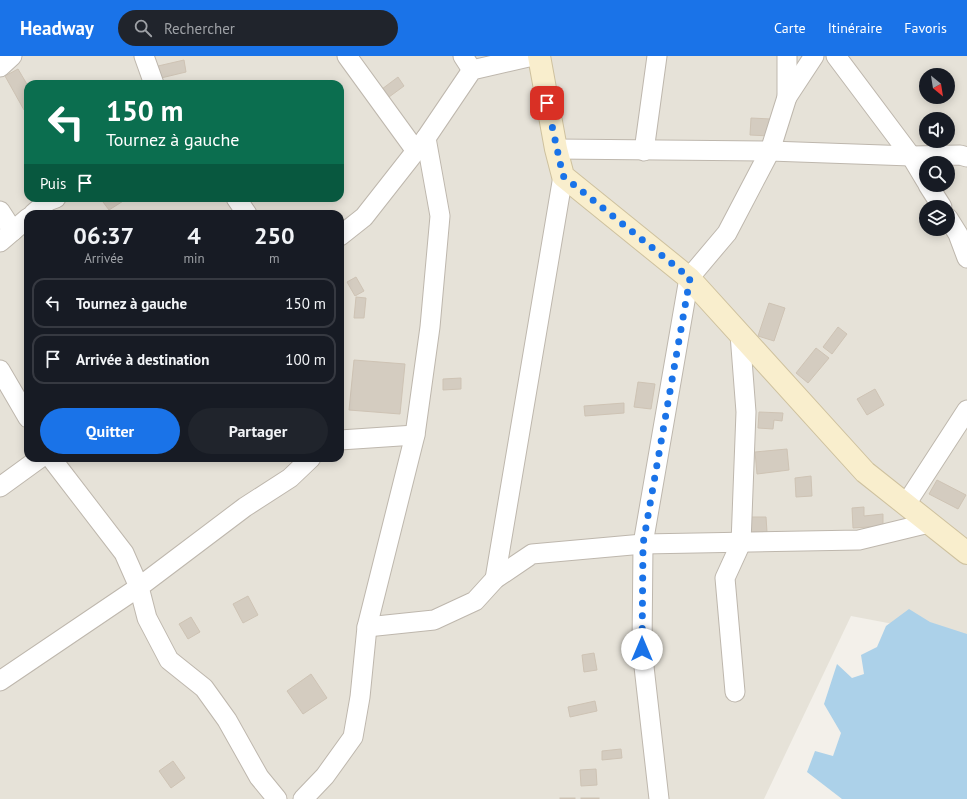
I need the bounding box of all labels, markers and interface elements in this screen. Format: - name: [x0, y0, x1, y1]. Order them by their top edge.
- search box: [118, 10, 398, 46]
- text: Headway: [20, 16, 94, 40]
- icon: search: [132, 17, 154, 39]
- text: Rechercher: [164, 19, 235, 38]
- text: Carte: [774, 19, 806, 37]
- text: Itinéraire: [828, 19, 882, 37]
- text: Favoris: [904, 19, 947, 37]
- north arrow: [919, 68, 955, 104]
- map controls: [919, 68, 955, 236]
- pin: [530, 86, 564, 120]
- text: 150 m: [106, 92, 183, 129]
- icon: arrive: [536, 92, 558, 114]
- icon: left: [40, 96, 92, 148]
- button: sound: [919, 112, 955, 148]
- text: Tournez à gauche: [106, 128, 239, 151]
- button: search: [919, 156, 955, 192]
- icon: arrive: [74, 172, 96, 194]
- text: Puis: [40, 174, 66, 193]
- button: layers: [919, 200, 955, 236]
- text: 06:37: [73, 220, 134, 251]
- text: 4: [187, 220, 201, 251]
- text: 250: [254, 220, 295, 251]
- text: Arrivée: [84, 250, 123, 267]
- text: min: [183, 250, 205, 267]
- text: m: [269, 250, 280, 267]
- icon: left: [42, 292, 64, 314]
- text: Tournez à gauche: [76, 294, 187, 313]
- text: 150 m: [285, 294, 326, 313]
- icon: arrive: [42, 348, 64, 370]
- text: Arrivée à destination: [76, 350, 209, 369]
- text: 100 m: [285, 350, 326, 369]
- button: Quitter: [40, 408, 180, 454]
- button: Partager: [188, 408, 328, 454]
- position arrow: [621, 628, 663, 670]

